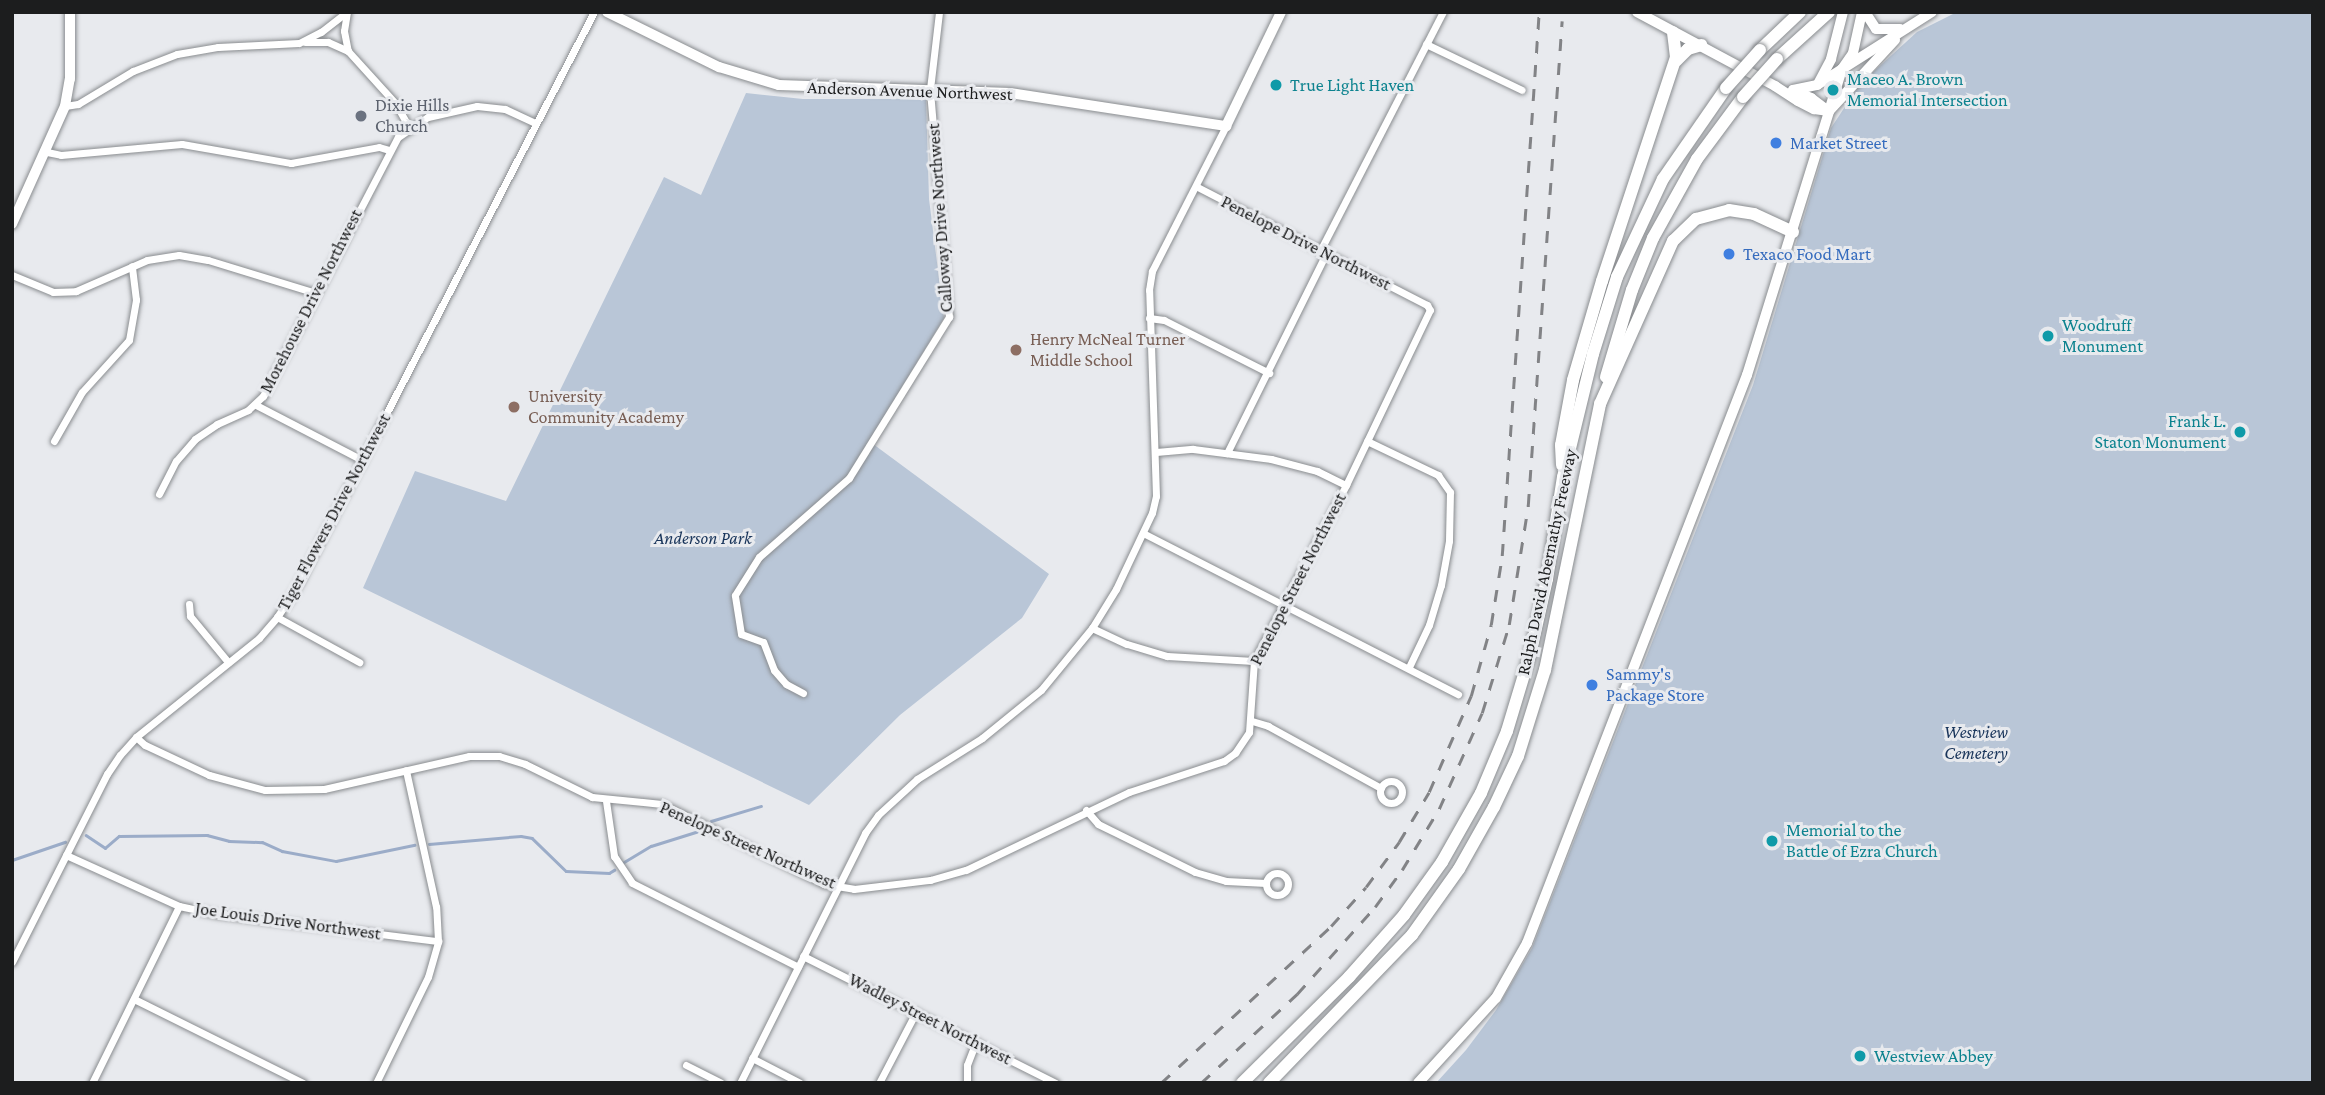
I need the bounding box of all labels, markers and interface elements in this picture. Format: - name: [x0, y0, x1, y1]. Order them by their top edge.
- place label: Maceo A. Brown Memorial Intersection: [1847, 69, 2008, 112]
- place label: True Light Haven: [1290, 74, 1414, 96]
- street label: Anderson Avenue Northwest: [807, 77, 1013, 105]
- marker: True Light Haven: [1268, 77, 1284, 93]
- marker: Maceo A. Brown Memorial Intersection: [1825, 82, 1841, 98]
- place label: Dixie Hills Church: [375, 95, 449, 138]
- marker: Dixie Hills Church: [353, 108, 369, 124]
- street label: Calloway Drive Northwest: [923, 123, 957, 313]
- place label: Market Street: [1790, 132, 1887, 154]
- marker: Market Street: [1768, 135, 1784, 151]
- street label: Penelope Drive Northwest: [1217, 191, 1395, 295]
- street label: Morehouse Drive Northwest: [255, 205, 367, 397]
- place label: Texaco Food Mart: [1743, 243, 1871, 265]
- marker: Texaco Food Mart: [1721, 246, 1737, 262]
- place label: Woodruff Monument: [2062, 315, 2143, 358]
- marker: Woodruff Monument: [2040, 328, 2056, 344]
- place label: Henry McNeal Turner Middle School: [1030, 329, 1186, 372]
- marker: Henry McNeal Turner Middle School: [1008, 342, 1024, 358]
- place label: University Community Academy: [528, 386, 684, 428]
- marker: University Community Academy: [506, 399, 522, 415]
- street label: Tiger Flowers Drive Northwest: [273, 410, 395, 614]
- place label: Frank L. Staton Monument: [2094, 411, 2226, 453]
- marker: Frank L. Staton Monument: [2232, 424, 2248, 440]
- street label: Ralph David Abernathy Freeway: [1512, 447, 1582, 677]
- street label: Penelope Street Northwest: [1245, 489, 1351, 669]
- park label: Anderson Park: [654, 527, 752, 549]
- place label: Sammy's Package Store: [1606, 664, 1704, 706]
- marker: Sammy's Package Store: [1584, 677, 1600, 693]
- park label: Westview Cemetery: [1944, 722, 2008, 764]
- street label: Penelope Street Northwest: [656, 796, 840, 894]
- place label: Memorial to the Battle of Ezra Church: [1786, 820, 1938, 862]
- marker: Memorial to the Battle of Ezra Church: [1764, 833, 1780, 849]
- street label: Joe Louis Drive Northwest: [194, 897, 382, 945]
- street label: Wadley Street Northwest: [845, 969, 1015, 1069]
- place label: Westview Abbey: [1874, 1045, 1993, 1067]
- marker: Westview Abbey: [1852, 1048, 1868, 1064]

